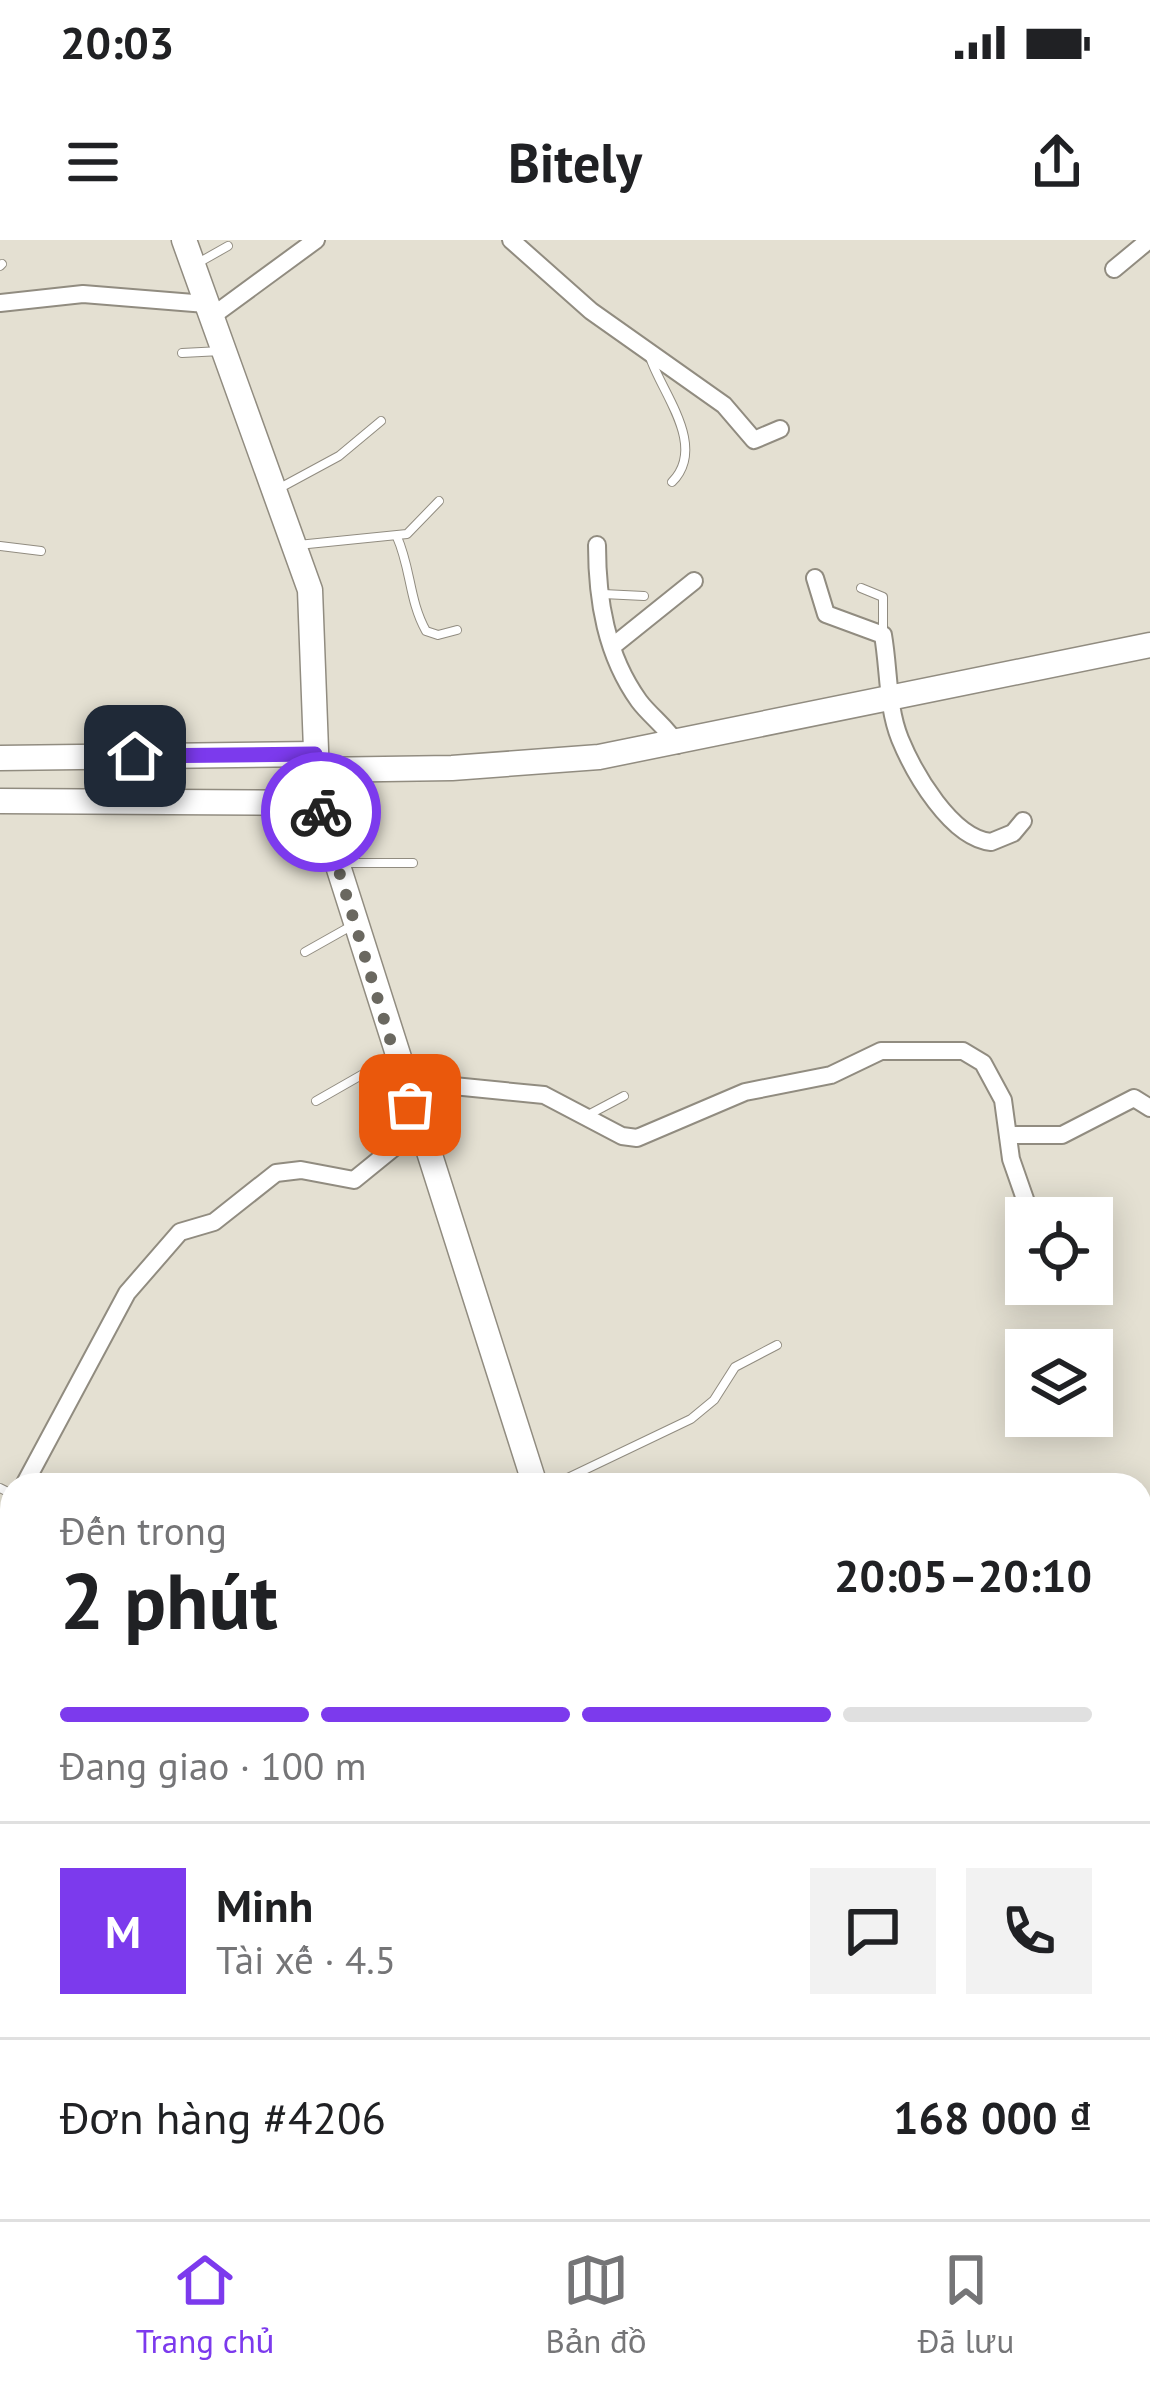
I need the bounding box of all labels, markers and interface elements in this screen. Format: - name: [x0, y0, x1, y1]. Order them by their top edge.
- text: 20:03: [60, 13, 174, 71]
- text: Bitely: [508, 127, 642, 197]
- icon: menu: [60, 129, 126, 195]
- icon: share: [1024, 129, 1090, 195]
- pin: [84, 705, 186, 807]
- icon: home: [102, 723, 168, 789]
- courier: [261, 752, 381, 872]
- icon: bike: [288, 779, 354, 845]
- pin: [359, 1054, 461, 1156]
- icon: bag: [377, 1072, 443, 1138]
- map controls: [1005, 1197, 1113, 1437]
- button: locate: [1005, 1197, 1113, 1305]
- button: layers: [1005, 1329, 1113, 1437]
- text: Đến trong: [60, 1505, 227, 1556]
- text: 20:05–20:10: [834, 1546, 1092, 1604]
- text: 2 phút: [60, 1550, 278, 1651]
- text: Đang giao · 100 m: [60, 1740, 366, 1791]
- button: chat: [810, 1868, 936, 1994]
- button: phone: [966, 1868, 1092, 1994]
- text: Minh: [216, 1876, 313, 1934]
- text: M: [105, 1902, 141, 1960]
- text: Tài xế · 4.5: [216, 1934, 396, 1985]
- text: Đơn hàng #4206: [60, 2088, 386, 2146]
- text: 168 000 ₫: [893, 2088, 1092, 2146]
- tab: Trang chủ: [136, 2247, 274, 2362]
- tab: Bản đồ: [546, 2247, 646, 2362]
- tab: Đã lưu: [918, 2247, 1014, 2362]

